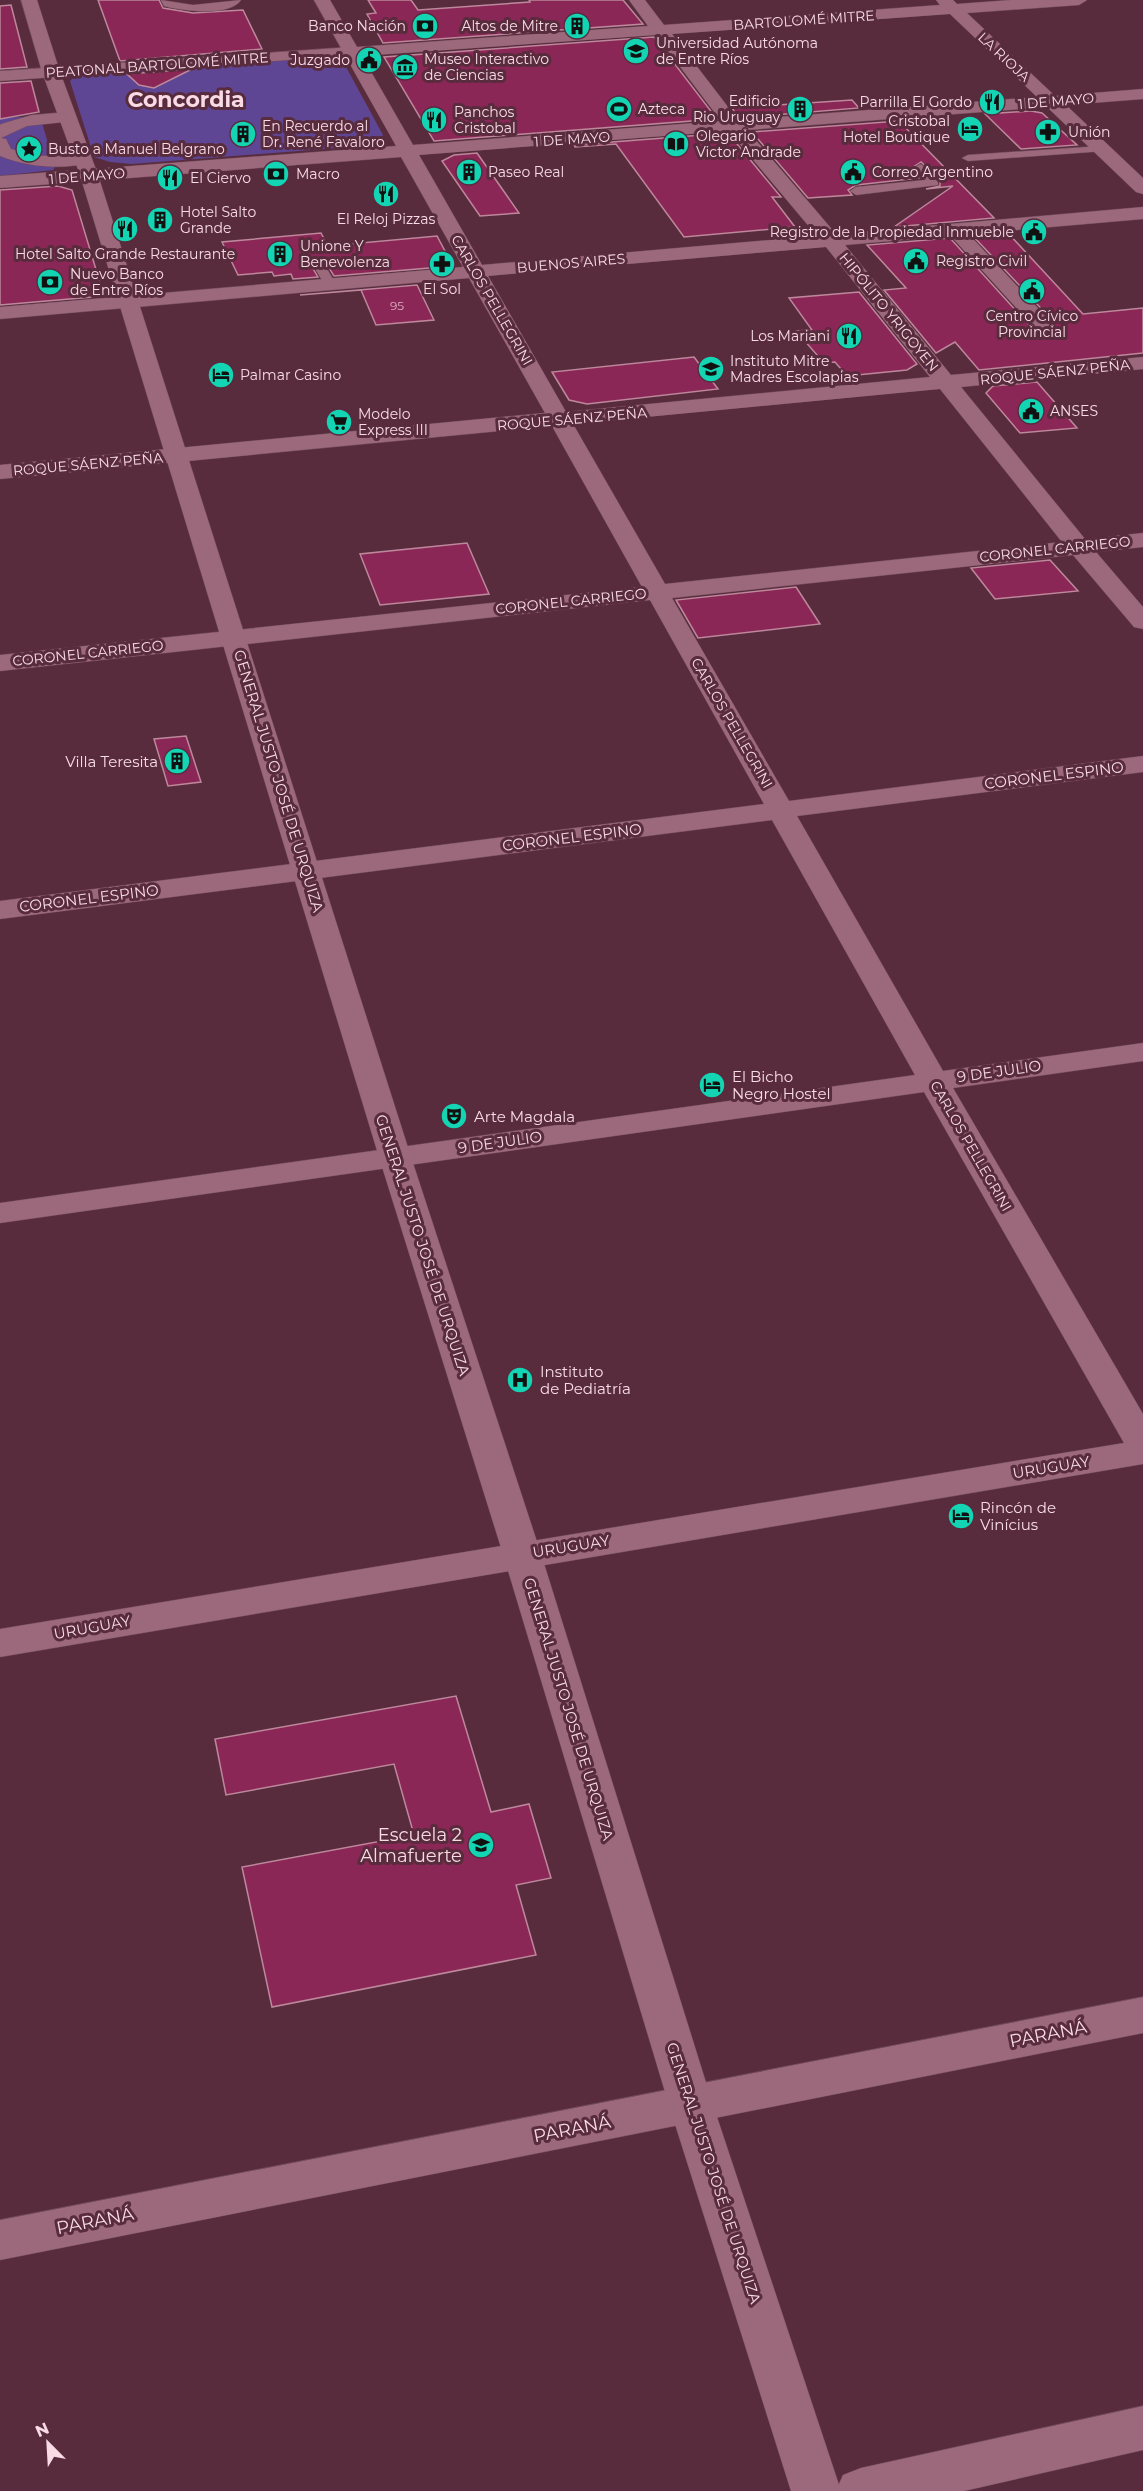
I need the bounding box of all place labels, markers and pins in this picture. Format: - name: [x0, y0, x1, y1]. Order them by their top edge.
- bank icon: Banco Nación: [410, 11, 440, 41]
- building icon: Altos de Mitre: [562, 11, 592, 41]
- place label: Banco Nación: [308, 17, 406, 35]
- place label: Altos de Mitre: [461, 17, 558, 35]
- place label: Universidad Autónoma de Entre Ríos: [656, 34, 818, 68]
- school or university icon: Universidad Autónoma de Entre Ríos: [621, 36, 651, 66]
- public building icon: Juzgado: [354, 45, 384, 75]
- place label: Museo Interactivo de Ciencias: [424, 50, 549, 84]
- place label: Juzgado: [289, 51, 350, 69]
- museum icon: Museo Interactivo de Ciencias: [390, 52, 420, 82]
- restaurant icon: Parrilla El Gordo: [977, 87, 1007, 117]
- place label: Edificio Rio Uruguay: [693, 92, 780, 126]
- place label: Parrilla El Gordo: [860, 93, 972, 111]
- sports icon: Azteca: [604, 94, 634, 124]
- building icon: Edificio Rio Uruguay: [785, 94, 815, 124]
- place label: Azteca: [638, 100, 685, 118]
- place label: Panchos Cristobal: [454, 103, 516, 137]
- restaurant icon: Panchos Cristobal: [419, 105, 449, 135]
- place label: Cristobal Hotel Boutique: [843, 112, 950, 146]
- hotel icon: Cristobal Hotel Boutique: [955, 114, 985, 144]
- place label: En Recuerdo al Dr. René Favaloro: [262, 117, 385, 151]
- pharmacy icon: Unión: [1033, 117, 1063, 147]
- building icon: En Recuerdo al Dr. René Favaloro: [228, 119, 258, 149]
- place label: Unión: [1068, 123, 1111, 141]
- place label: Olegario Victor Andrade: [696, 127, 801, 161]
- library icon: Olegario Victor Andrade: [661, 129, 691, 159]
- place icon: Busto a Manuel Belgrano: [14, 134, 44, 164]
- place label: Busto a Manuel Belgrano: [48, 140, 225, 158]
- building icon: Paseo Real: [454, 157, 484, 187]
- public building icon: Correo Argentino: [838, 157, 868, 187]
- bank icon: Macro: [261, 159, 291, 189]
- restaurant icon: El Ciervo: [155, 163, 185, 193]
- place label: Paseo Real: [488, 163, 564, 181]
- place label: Correo Argentino: [872, 163, 993, 181]
- place label: Macro: [296, 165, 340, 183]
- place label: El Ciervo: [190, 169, 251, 187]
- restaurant icon: El Reloj Pizzas: [371, 179, 401, 209]
- place label: Hotel Salto Grande: [180, 203, 256, 237]
- building icon: Hotel Salto Grande: [145, 205, 175, 235]
- place label: El Reloj Pizzas: [337, 210, 435, 228]
- restaurant icon: Hotel Salto Grande Restaurante: [110, 214, 140, 244]
- public building icon: Registro de la Propiedad Inmueble: [1019, 217, 1049, 247]
- place label: Registro de la Propiedad Inmueble: [770, 223, 1014, 241]
- place label: Unione Y Benevolenza: [300, 237, 390, 271]
- building icon: Unione Y Benevolenza: [265, 239, 295, 269]
- place label: Hotel Salto Grande Restaurante: [15, 245, 235, 263]
- public building icon: Registro Civil: [901, 246, 931, 276]
- pharmacy icon: El Sol: [427, 249, 457, 279]
- place label: Registro Civil: [936, 252, 1027, 270]
- place label: Nuevo Banco de Entre Ríos: [70, 265, 164, 299]
- bank icon: Nuevo Banco de Entre Ríos: [35, 267, 65, 297]
- public building icon: Centro Cívico Provincial: [1017, 276, 1047, 306]
- place label: El Sol: [423, 280, 461, 298]
- place label: Centro Cívico Provincial: [986, 307, 1079, 341]
- restaurant icon: Los Mariani: [834, 321, 864, 351]
- place label: Los Mariani: [750, 327, 830, 345]
- place label: Instituto Mitre Madres Escolapias: [730, 352, 859, 386]
- school or university icon: Instituto Mitre Madres Escolapias: [696, 354, 726, 384]
- hotel icon: Palmar Casino: [206, 360, 236, 390]
- place label: Palmar Casino: [240, 366, 341, 384]
- public building icon: ANSES: [1016, 396, 1046, 426]
- place label: ANSES: [1050, 402, 1098, 420]
- place label: Modelo Express III: [358, 405, 428, 439]
- supermarket icon: Modelo Express III: [324, 407, 354, 437]
- building icon: Villa Teresita: [162, 746, 192, 776]
- place label: Villa Teresita: [65, 752, 158, 771]
- place label: El Bicho Negro Hostel: [732, 1067, 831, 1103]
- hotel icon: El Bicho Negro Hostel: [697, 1070, 727, 1100]
- theatre icon: Arte Magdala: [439, 1101, 469, 1131]
- place label: Arte Magdala: [474, 1107, 575, 1126]
- place label: Instituto de Pediatría: [540, 1362, 631, 1398]
- hospital icon: Instituto de Pediatría: [505, 1365, 535, 1395]
- place label: Rincón de Vinícius: [980, 1498, 1056, 1534]
- hotel icon: Rincón de Vinícius: [946, 1501, 976, 1531]
- place label: Escuela 2 Almafuerte: [360, 1824, 462, 1867]
- school or university icon: Escuela 2 Almafuerte: [466, 1830, 496, 1860]

